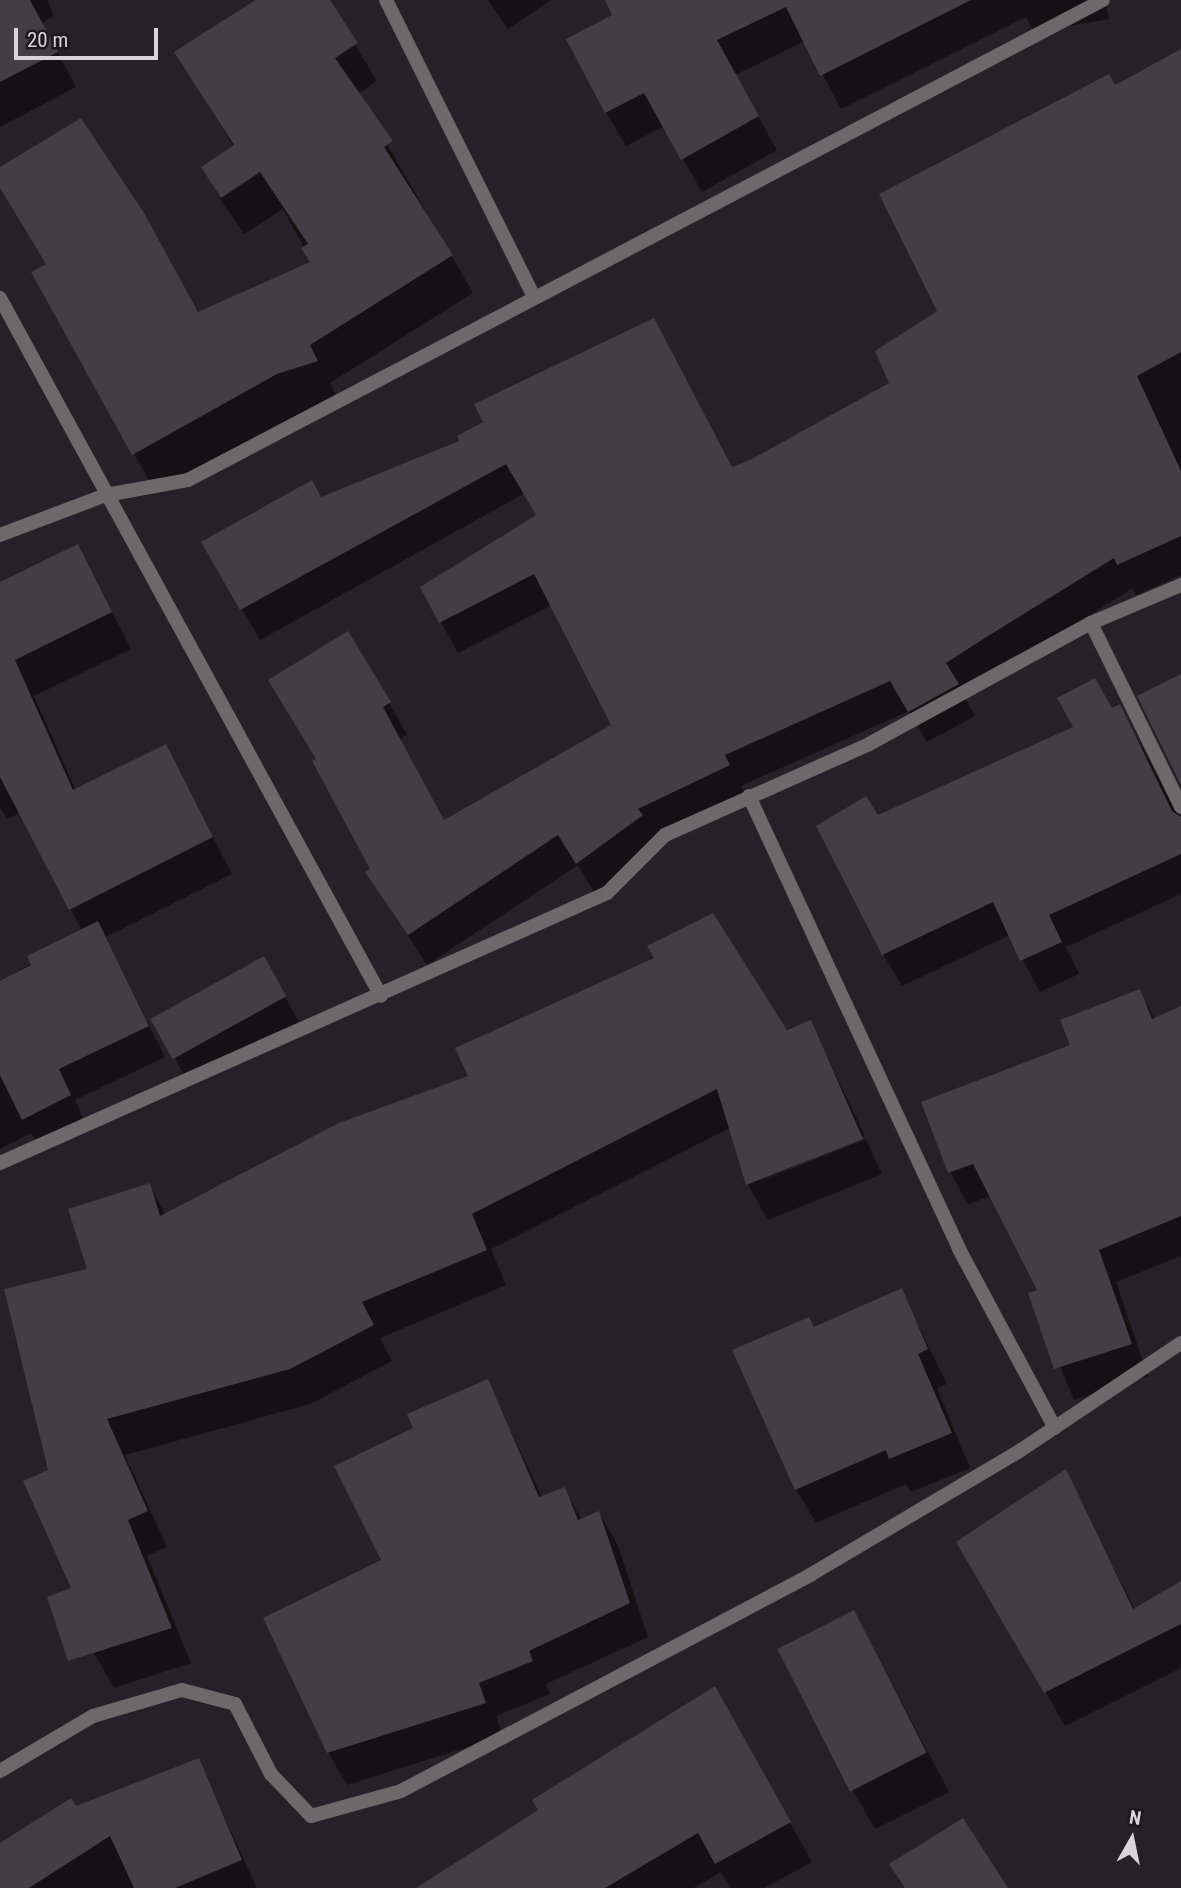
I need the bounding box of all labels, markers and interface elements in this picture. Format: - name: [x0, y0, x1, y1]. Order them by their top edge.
- scale bar: [18, 14, 161, 58]
- text: 20 m: [27, 28, 68, 52]
- north arrow: [1097, 1804, 1167, 1874]
- text: N: [1128, 1805, 1143, 1830]

